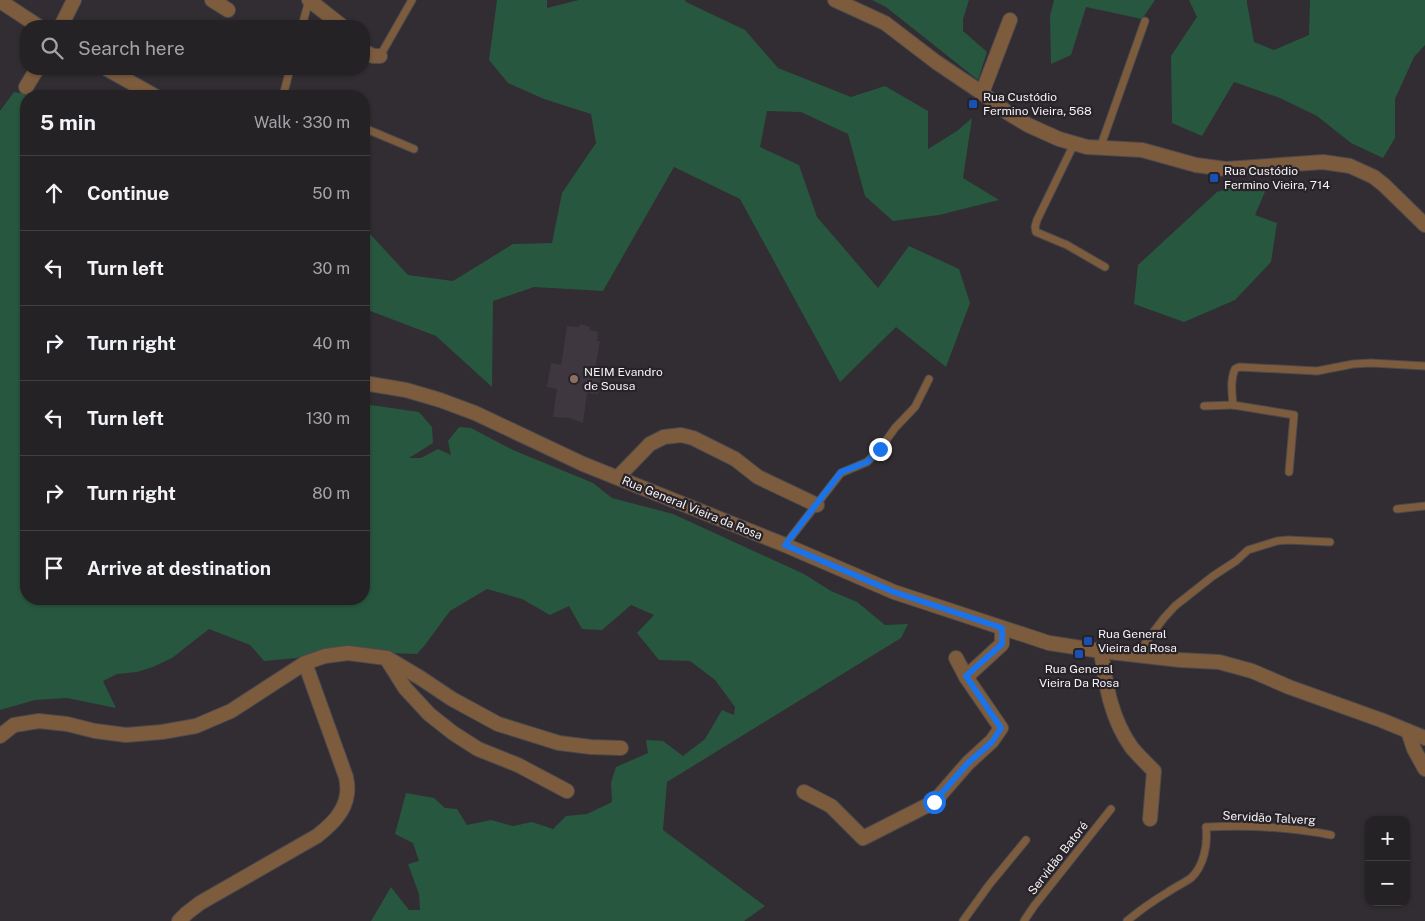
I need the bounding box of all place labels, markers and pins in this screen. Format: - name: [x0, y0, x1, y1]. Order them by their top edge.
- place label: Rua Custódio Fermino Vieira, 568: [983, 90, 1092, 118]
- marker: Rua Custódio Fermino Vieira, 568: [967, 98, 979, 110]
- place label: Rua Custódio Fermino Vieira, 714: [1224, 164, 1330, 192]
- marker: Rua Custódio Fermino Vieira, 714: [1208, 172, 1220, 184]
- place label: NEIM Evandro de Sousa: [584, 365, 663, 393]
- marker: NEIM Evandro de Sousa: [568, 373, 580, 385]
- place label: Rua General Vieira da Rosa: [1098, 627, 1177, 655]
- marker: Rua General Vieira da Rosa: [1082, 635, 1094, 647]
- marker: Rua General Vieira Da Rosa: [1073, 648, 1085, 660]
- place label: Rua General Vieira Da Rosa: [1039, 662, 1119, 690]

